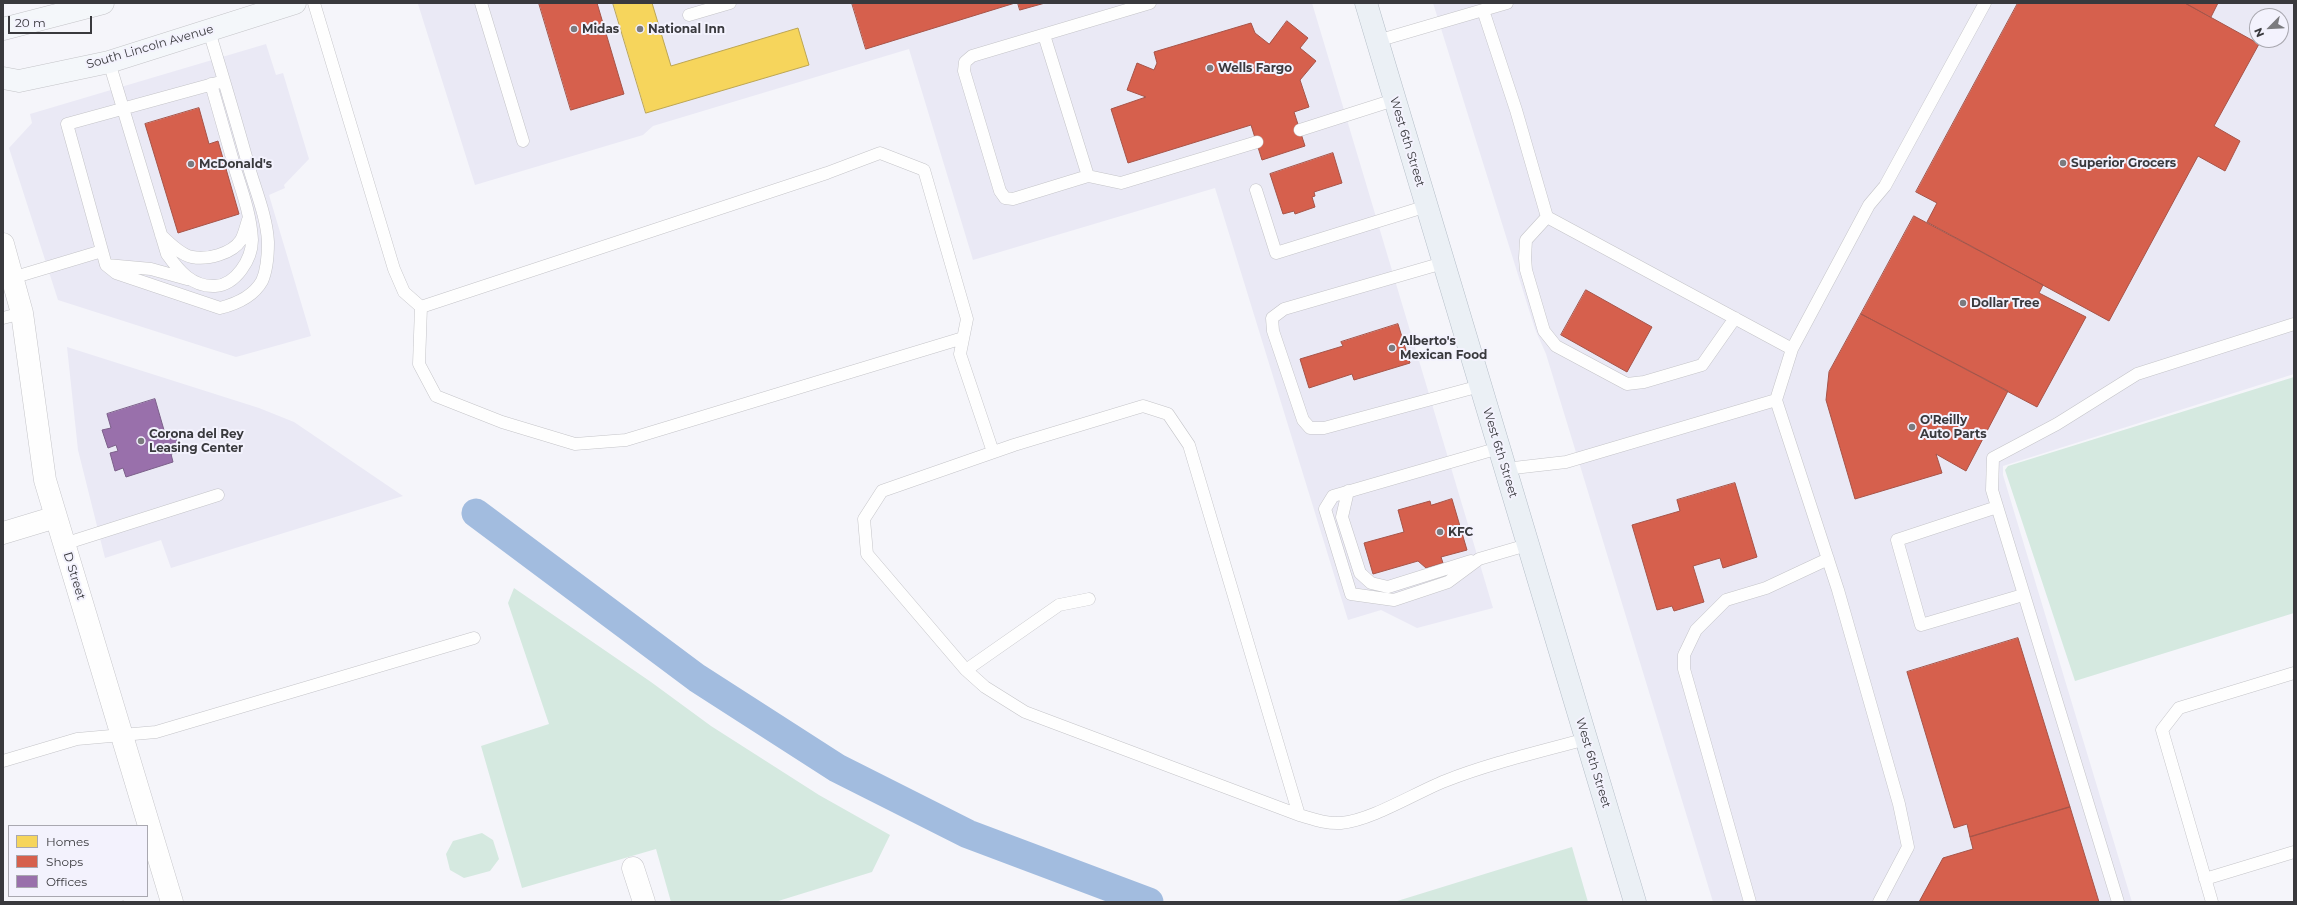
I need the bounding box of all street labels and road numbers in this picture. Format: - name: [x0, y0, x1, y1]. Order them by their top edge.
- street label: South Lincoln Avenue: [85, 22, 215, 72]
- street label: West 6th Street: [1386, 95, 1428, 189]
- street label: West 6th Street: [1479, 406, 1521, 500]
- street label: D Street: [60, 550, 88, 602]
- street label: West 6th Street: [1572, 716, 1614, 810]

